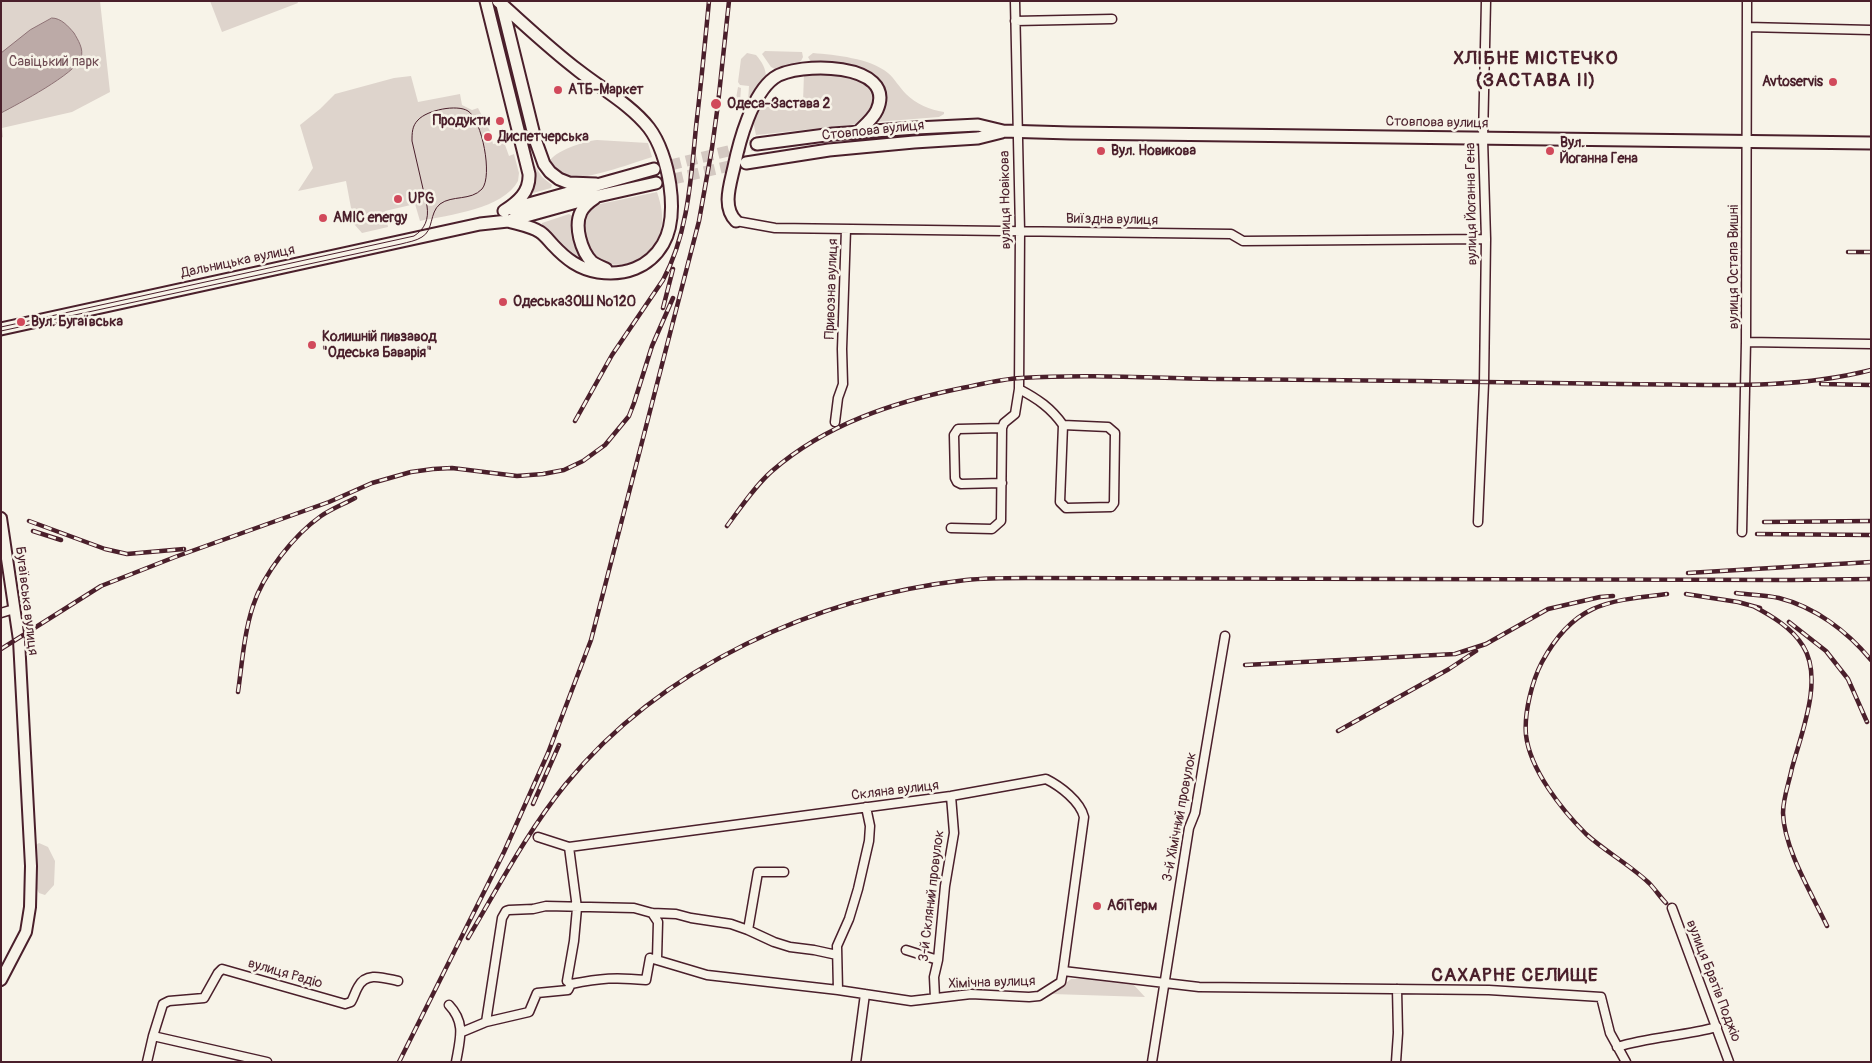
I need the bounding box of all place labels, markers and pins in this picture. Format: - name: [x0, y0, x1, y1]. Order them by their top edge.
- place label: Avtoservis: [1762, 74, 1823, 90]
- marker: Avtoservis: [1827, 76, 1839, 88]
- place label: АТБ-Маркет: [568, 82, 644, 98]
- marker: АТБ-Маркет: [552, 84, 564, 96]
- place label: Одеса-Застава 2: [727, 96, 830, 112]
- marker: Одеса-Застава 2: [709, 97, 723, 111]
- place label: Продукти: [433, 113, 490, 129]
- marker: Продукти: [494, 115, 506, 127]
- place label: Диспетчерська: [498, 129, 589, 145]
- marker: Диспетчерська: [482, 131, 494, 143]
- place label: Вул. Йоганна Гена: [1560, 135, 1638, 168]
- place label: Вул. Новикова: [1111, 143, 1196, 159]
- marker: Вул. Новикова: [1095, 145, 1107, 157]
- marker: Вул. Йоганна Гена: [1544, 145, 1556, 157]
- place label: UPG: [408, 191, 434, 207]
- marker: UPG: [392, 193, 404, 205]
- place label: AMIC energy: [333, 210, 407, 226]
- marker: AMIC energy: [317, 212, 329, 224]
- place label: ОдеськаЗОШ №120: [513, 294, 636, 310]
- marker: ОдеськаЗОШ №120: [497, 296, 509, 308]
- place label: Вул. Бугаївська: [31, 314, 123, 330]
- marker: Вул. Бугаївська: [15, 316, 27, 328]
- place label: Колишній пивзавод "Одеська Баварія": [322, 329, 437, 362]
- marker: Колишній пивзавод "Одеська Баварія": [306, 339, 318, 351]
- place label: АбіТерм: [1107, 898, 1157, 914]
- marker: АбіТерм: [1091, 900, 1103, 912]

